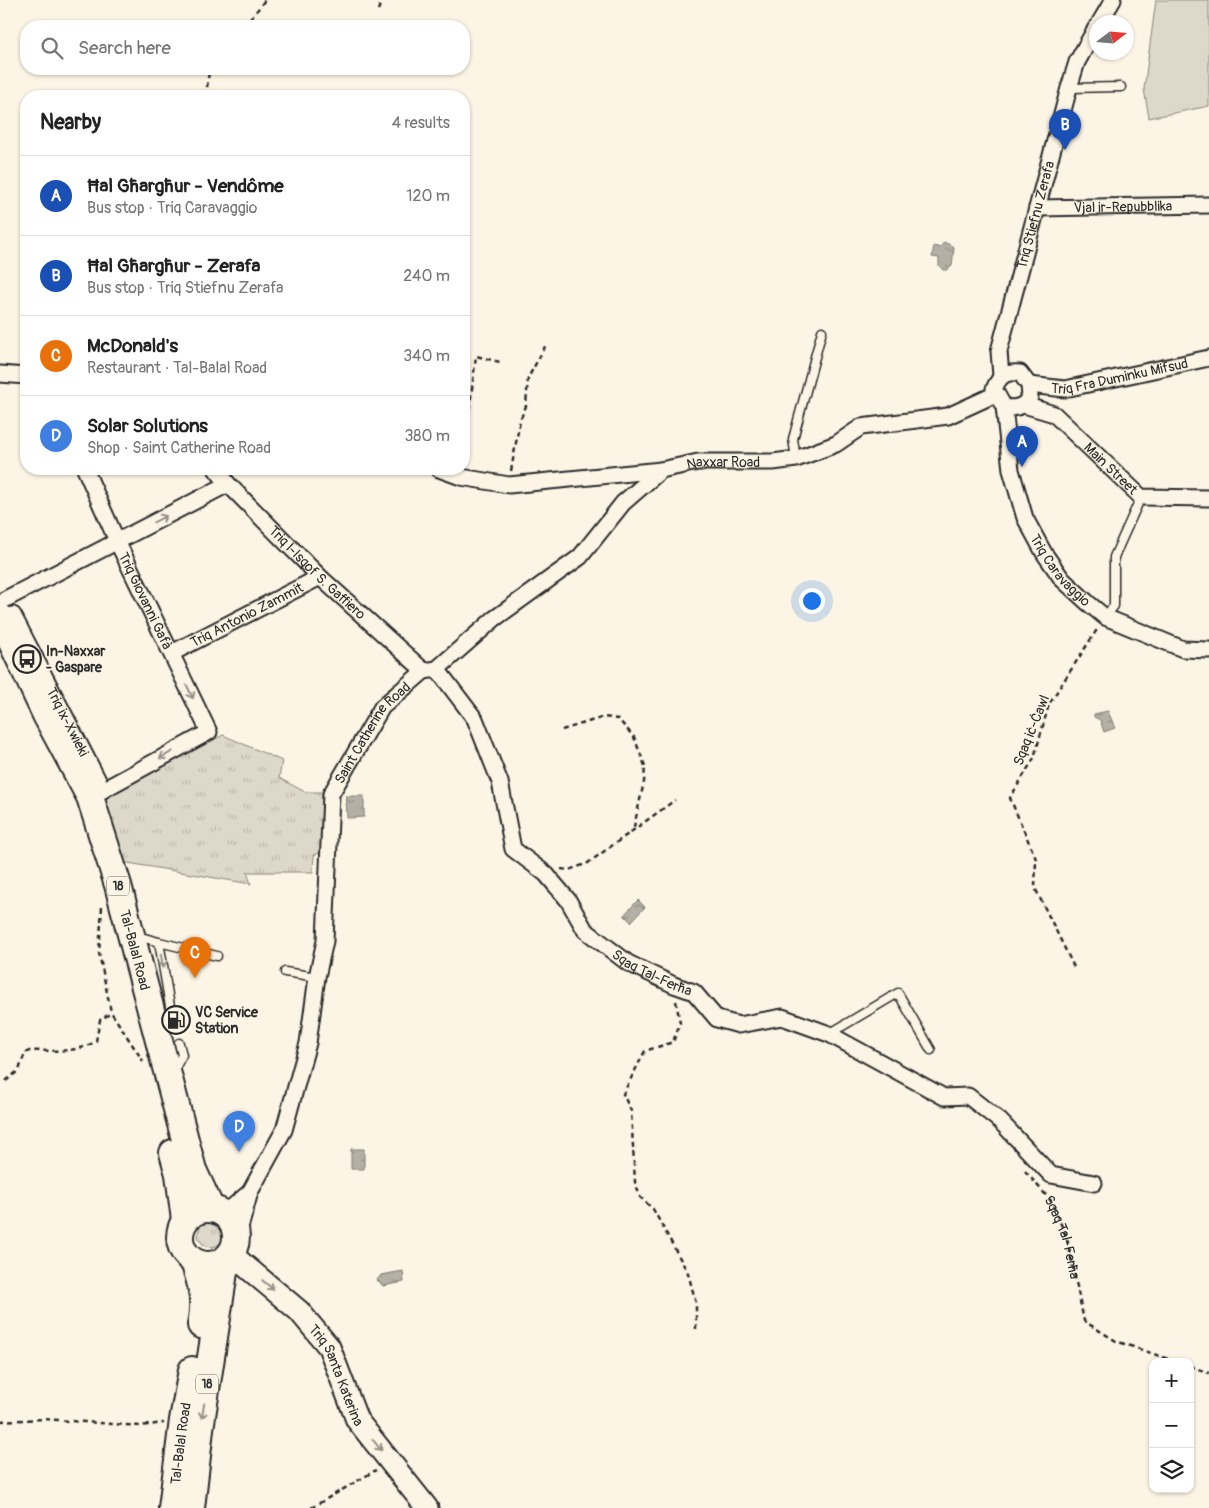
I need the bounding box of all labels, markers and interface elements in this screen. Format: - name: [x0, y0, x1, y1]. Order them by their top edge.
- north arrow: [1089, 15, 1134, 60]
- search box: [20, 20, 470, 75]
- icon: search: [38, 34, 66, 62]
- text: Search here: [78, 36, 171, 60]
- text: Nearby: [40, 109, 101, 136]
- pin: B: [1049, 109, 1081, 150]
- text: 4 results: [392, 113, 450, 133]
- street label: Triq Stiefnu Zerafa: [1013, 159, 1058, 271]
- text: Ħal Għargħur - Vendôme: [87, 174, 284, 198]
- text: A: [51, 186, 61, 206]
- text: 120 m: [406, 186, 450, 206]
- text: Bus stop · Triq Caravaggio: [87, 198, 257, 218]
- street label: Vjal ir-Repubblika: [1074, 198, 1172, 216]
- text: Ħal Għargħur - Zerafa: [87, 254, 260, 278]
- text: B: [51, 266, 61, 286]
- text: 240 m: [403, 266, 450, 286]
- text: Bus stop · Triq Stiefnu Zerafa: [87, 278, 284, 298]
- text: McDonald's: [87, 334, 178, 358]
- text: C: [51, 346, 61, 366]
- text: 340 m: [403, 346, 450, 366]
- street label: Triq Fra Duminku Mifsud: [1050, 355, 1190, 398]
- text: Restaurant · Tal-Balal Road: [87, 358, 267, 378]
- text: Solar Solutions: [87, 414, 208, 438]
- text: D: [51, 426, 61, 446]
- text: 380 m: [404, 426, 450, 446]
- pin: A: [1006, 426, 1038, 467]
- text: Shop · Saint Catherine Road: [87, 438, 271, 458]
- street label: Main Street: [1080, 439, 1141, 499]
- street label: Naxxar Road: [685, 454, 760, 473]
- one-way arrow: [153, 514, 168, 524]
- street label: Triq l-Isqof S. Gaffiero: [265, 522, 369, 623]
- street label: Triq Caravaggio: [1026, 531, 1094, 610]
- street label: Triq Giovanni Gafà: [115, 550, 176, 652]
- street label: Triq Antonio Zammit: [188, 579, 307, 651]
- your location: [799, 588, 825, 614]
- place label: In-Naxxar - Gaspare: [46, 643, 106, 676]
- bus stop icon: In-Naxxar - Gaspare: [12, 644, 42, 674]
- street label: Saint Catherine Road: [331, 678, 414, 787]
- street label: Triq ix-Xwieki: [43, 685, 92, 760]
- one-way arrow: [186, 685, 196, 700]
- street label: Sqaq iċ-Ċawl: [1010, 692, 1053, 768]
- one-way arrow: [160, 751, 174, 761]
- road number: 18: [107, 876, 129, 896]
- street label: Tal-Balal Road: [116, 908, 153, 992]
- pin: C: [179, 937, 211, 978]
- street label: Sqaq Tal-Ferħa: [609, 946, 694, 1000]
- one-way arrow: [158, 953, 168, 969]
- place label: VC Service Station: [195, 1004, 259, 1037]
- fuel station icon: VC Service Station: [161, 1005, 191, 1035]
- pin: D: [223, 1111, 255, 1152]
- street label: Sqaq Tal-Ferħa: [1041, 1192, 1083, 1281]
- one-way arrow: [261, 1280, 274, 1291]
- street label: Triq Santa Katerina: [305, 1321, 367, 1430]
- map controls: [1149, 1358, 1194, 1493]
- button: +: [1149, 1358, 1194, 1403]
- road number: 18: [196, 1375, 218, 1394]
- street label: Tal-Balal Road: [167, 1401, 195, 1486]
- one-way arrow: [198, 1403, 208, 1419]
- button: −: [1149, 1403, 1194, 1448]
- one-way arrow: [372, 1438, 383, 1451]
- button: layers: [1149, 1448, 1194, 1493]

